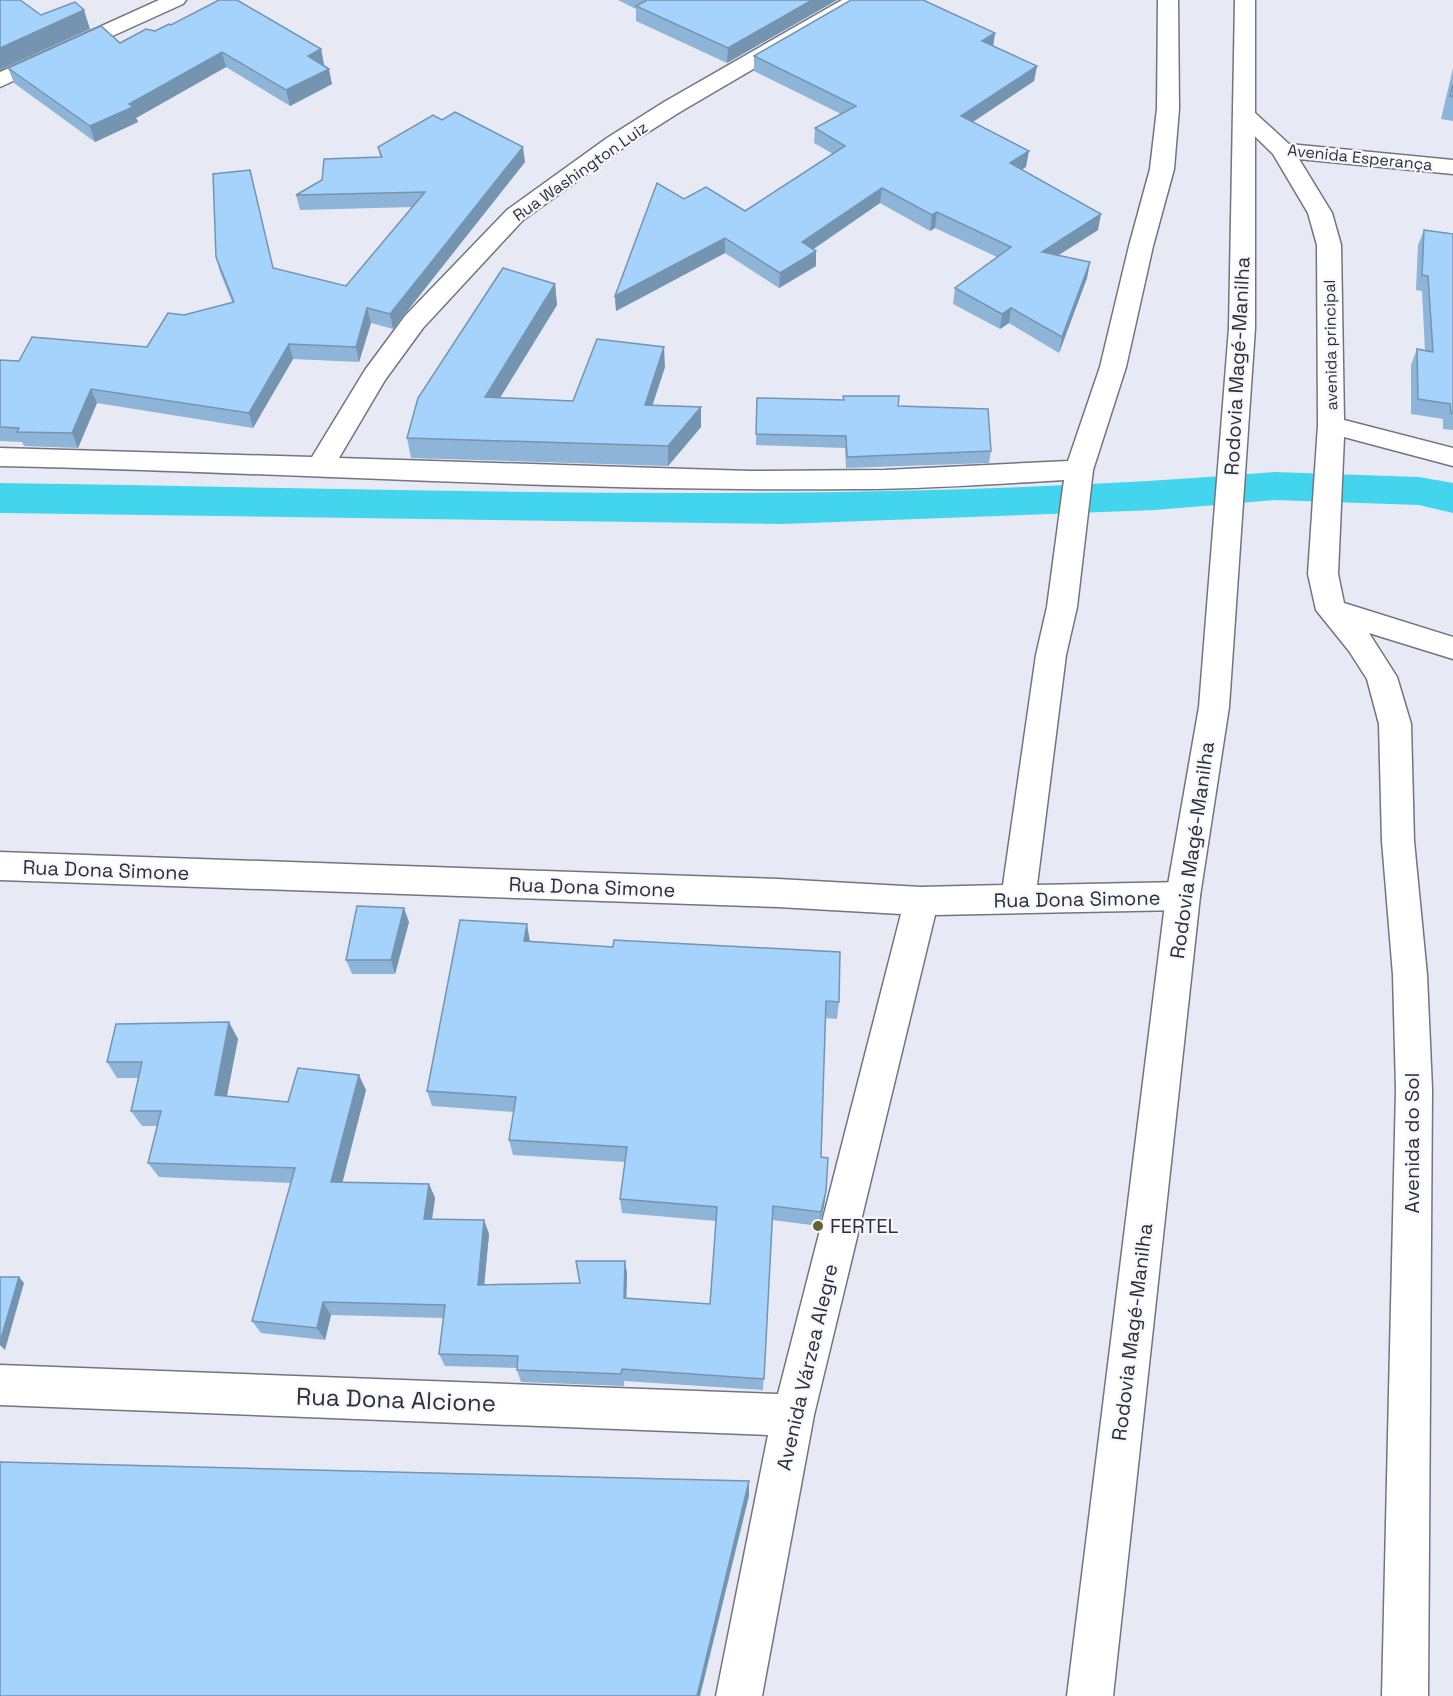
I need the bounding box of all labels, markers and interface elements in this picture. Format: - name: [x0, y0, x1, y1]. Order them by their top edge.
- street label: Rua Washington Luiz: [509, 117, 652, 226]
- street label: Avenida Esperança: [1286, 139, 1433, 176]
- street label: Rodovia Magé-Manilha: [1218, 256, 1256, 476]
- street label: avenida principal: [1319, 279, 1342, 411]
- street label: Rodovia Magé-Manilha: [1164, 740, 1220, 960]
- street label: Rua Dona Simone: [22, 854, 190, 886]
- street label: Rua Dona Simone: [508, 871, 676, 903]
- street label: Rua Dona Simone: [993, 885, 1161, 913]
- street label: Avenida do Sol: [1399, 1072, 1425, 1214]
- place label: FERTEL: [830, 1213, 898, 1239]
- marker: FERTEL: [811, 1219, 825, 1233]
- street label: Rodovia Magé-Manilha: [1106, 1222, 1158, 1442]
- street label: Avenida Várzea Alegre: [771, 1261, 843, 1473]
- street label: Rua Dona Alcione: [296, 1381, 496, 1418]

